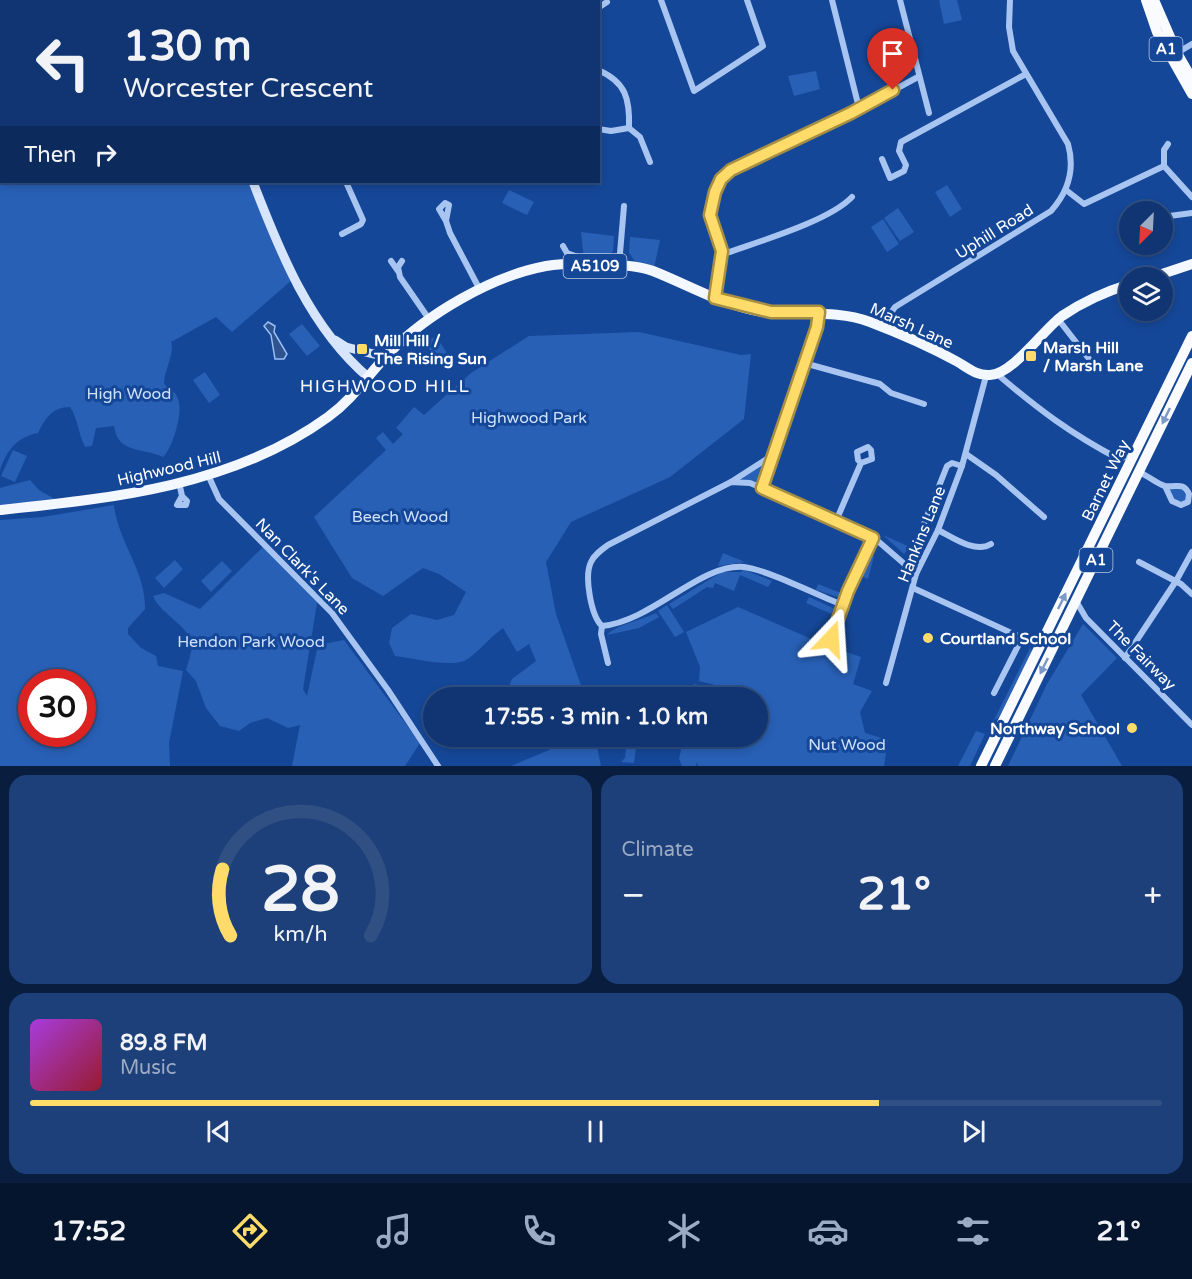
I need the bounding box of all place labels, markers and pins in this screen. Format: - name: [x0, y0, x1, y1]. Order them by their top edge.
- pin: [867, 28, 918, 90]
- place label: Mill Hill / The Rising Sun: [373, 331, 487, 369]
- place label: Marsh Hill / Marsh Lane: [1043, 338, 1143, 376]
- marker: Mill Hill / The Rising Sun: [355, 342, 369, 356]
- marker: Marsh Hill / Marsh Lane: [1024, 349, 1038, 363]
- place label: Courtland School: [940, 629, 1071, 649]
- marker: Courtland School: [921, 631, 935, 645]
- place label: Northway School: [990, 719, 1120, 739]
- marker: Northway School: [1125, 721, 1139, 735]

